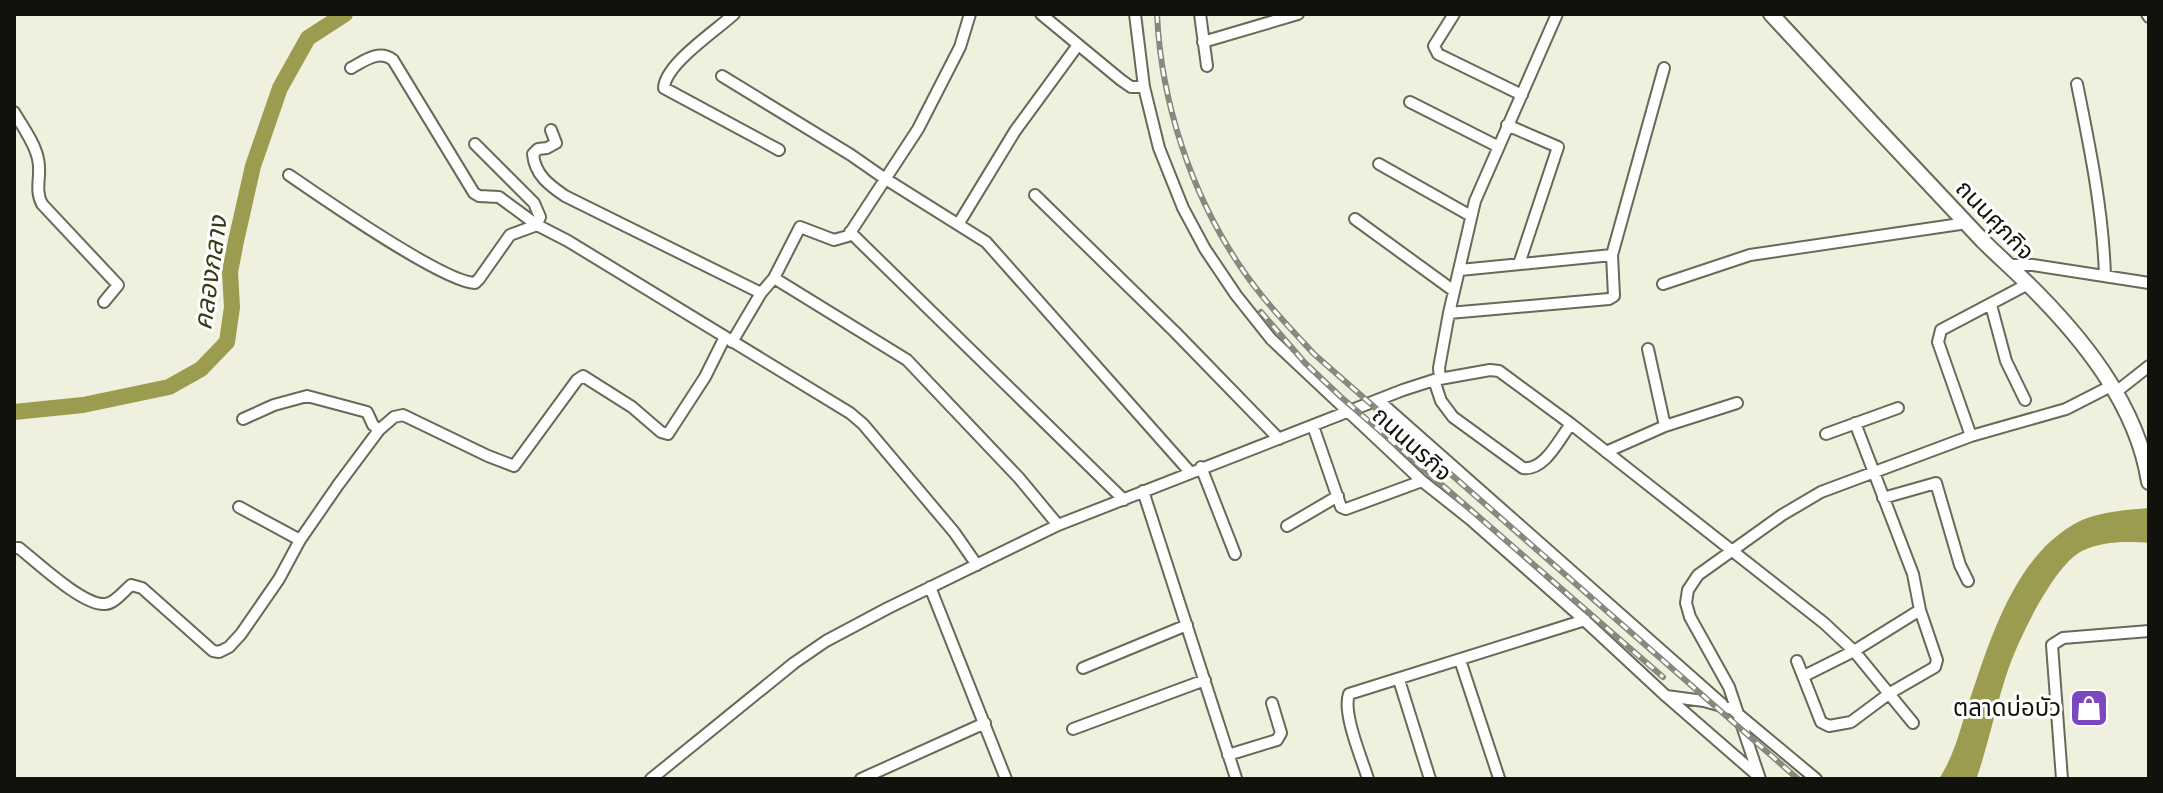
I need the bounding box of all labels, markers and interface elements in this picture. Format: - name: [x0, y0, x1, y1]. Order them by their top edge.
- street label: ถนนศุภกิจ: [1949, 174, 2040, 267]
- water label: คลองกลาง: [187, 213, 233, 332]
- street label: ถนนนรกิจ: [1366, 401, 1458, 487]
- shop icon: ตลาดบ่อบัว: [2068, 687, 2110, 729]
- place label: ตลาดบ่อบัว: [1953, 694, 2061, 722]

